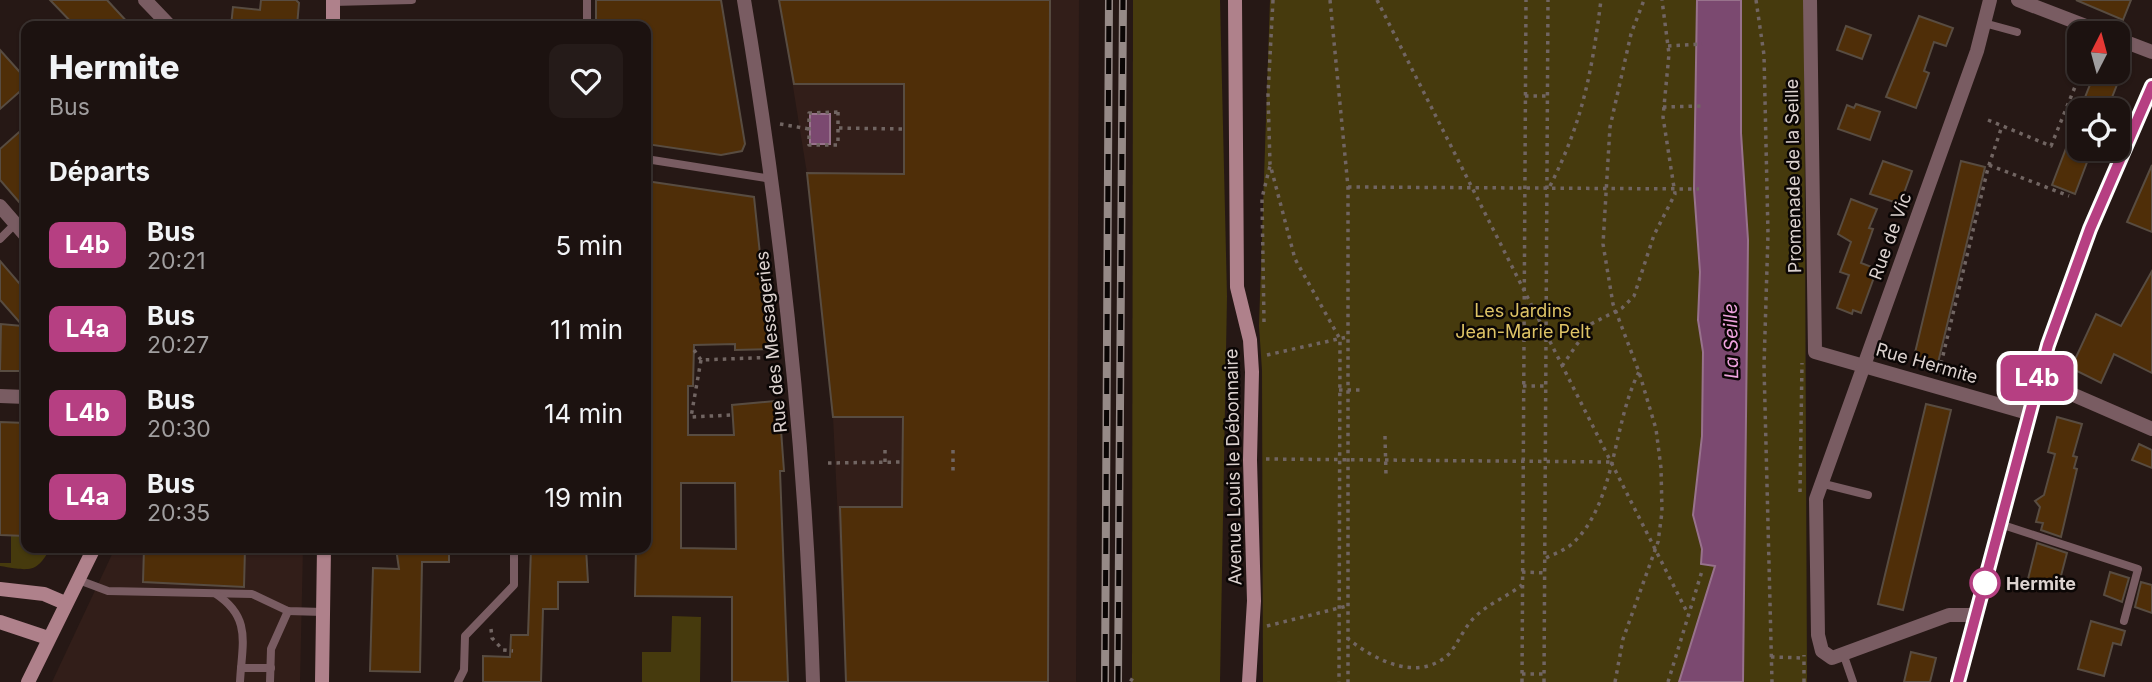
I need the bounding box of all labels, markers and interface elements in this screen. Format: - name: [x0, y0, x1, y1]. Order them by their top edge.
- north arrow: [2067, 21, 2130, 84]
- map controls: [2067, 21, 2130, 161]
- button: heart: [549, 44, 623, 118]
- text: Hermite: [49, 47, 180, 87]
- street label: Promenade de la Seille: [1781, 79, 1805, 273]
- text: Bus: [49, 93, 90, 121]
- button: locate: [2067, 98, 2130, 161]
- text: Départs: [49, 156, 150, 187]
- street label: Rue de Vic: [1864, 189, 1916, 283]
- text: Bus: [147, 216, 195, 247]
- text: L4b: [65, 230, 110, 259]
- text: 5 min: [555, 230, 623, 261]
- text: 20:21: [147, 247, 206, 275]
- street label: Rue des Messageries: [751, 250, 791, 434]
- text: Bus: [147, 300, 195, 331]
- park label: Les Jardins Jean-Marie Pelt: [1455, 300, 1591, 342]
- water label: La Seille: [1719, 303, 1743, 379]
- text: L4a: [66, 314, 109, 343]
- text: 11 min: [550, 314, 623, 345]
- text: 20:27: [147, 331, 209, 359]
- street label: Rue Hermite: [1874, 338, 1980, 388]
- street label: Avenue Louis le Débonnaire: [1220, 348, 1246, 586]
- line badge: L4b: [1997, 355, 2077, 401]
- text: L4b: [2015, 363, 2059, 392]
- text: Bus: [147, 384, 195, 415]
- text: L4b: [65, 398, 110, 427]
- text: 14 min: [544, 398, 623, 429]
- text: 20:30: [147, 415, 211, 443]
- text: Bus: [147, 468, 195, 499]
- text: L4a: [66, 482, 109, 511]
- text: 19 min: [545, 482, 623, 513]
- text: 20:35: [147, 499, 210, 527]
- marker: Hermite: [1970, 568, 2000, 598]
- place label: Hermite: [2006, 573, 2076, 594]

